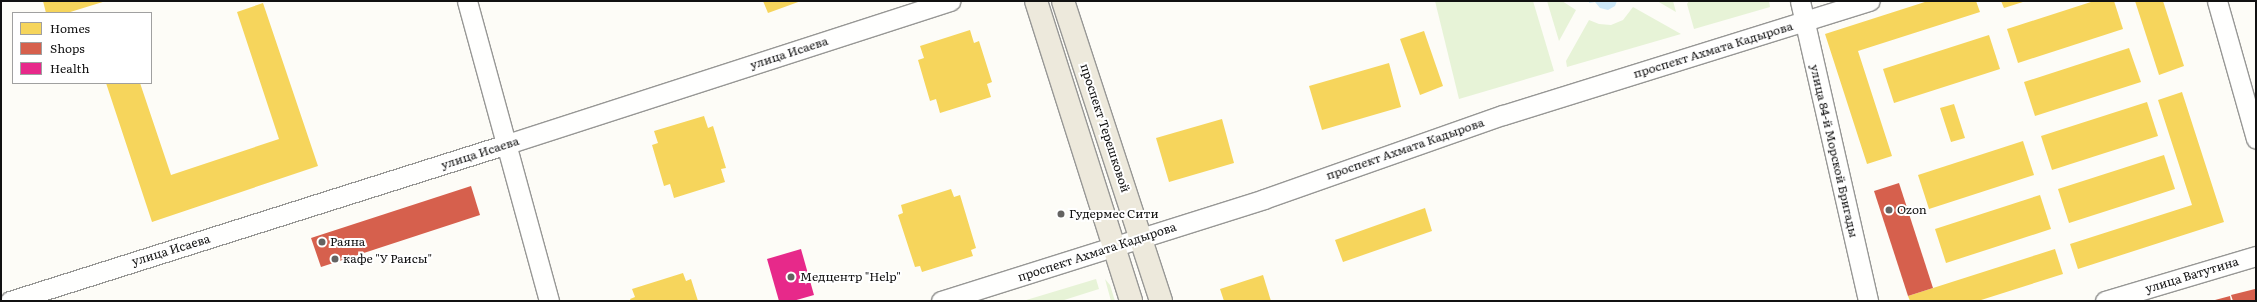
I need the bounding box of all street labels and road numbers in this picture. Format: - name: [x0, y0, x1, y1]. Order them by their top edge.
- street label: проспект Ахмата Кадырова: [1631, 19, 1795, 81]
- street label: улица Исаева: [748, 34, 830, 72]
- street label: проспект Терешковой: [1077, 62, 1133, 194]
- street label: улица 84-й Морской Бригады: [1807, 63, 1861, 239]
- street label: проспект Ахмата Кадырова: [1324, 115, 1486, 183]
- street label: улица Исаева: [439, 134, 521, 172]
- street label: проспект Ахмата Кадырова: [1016, 219, 1178, 285]
- street label: улица Исаева: [130, 231, 212, 269]
- street label: улица Ватутина: [2144, 254, 2240, 296]

